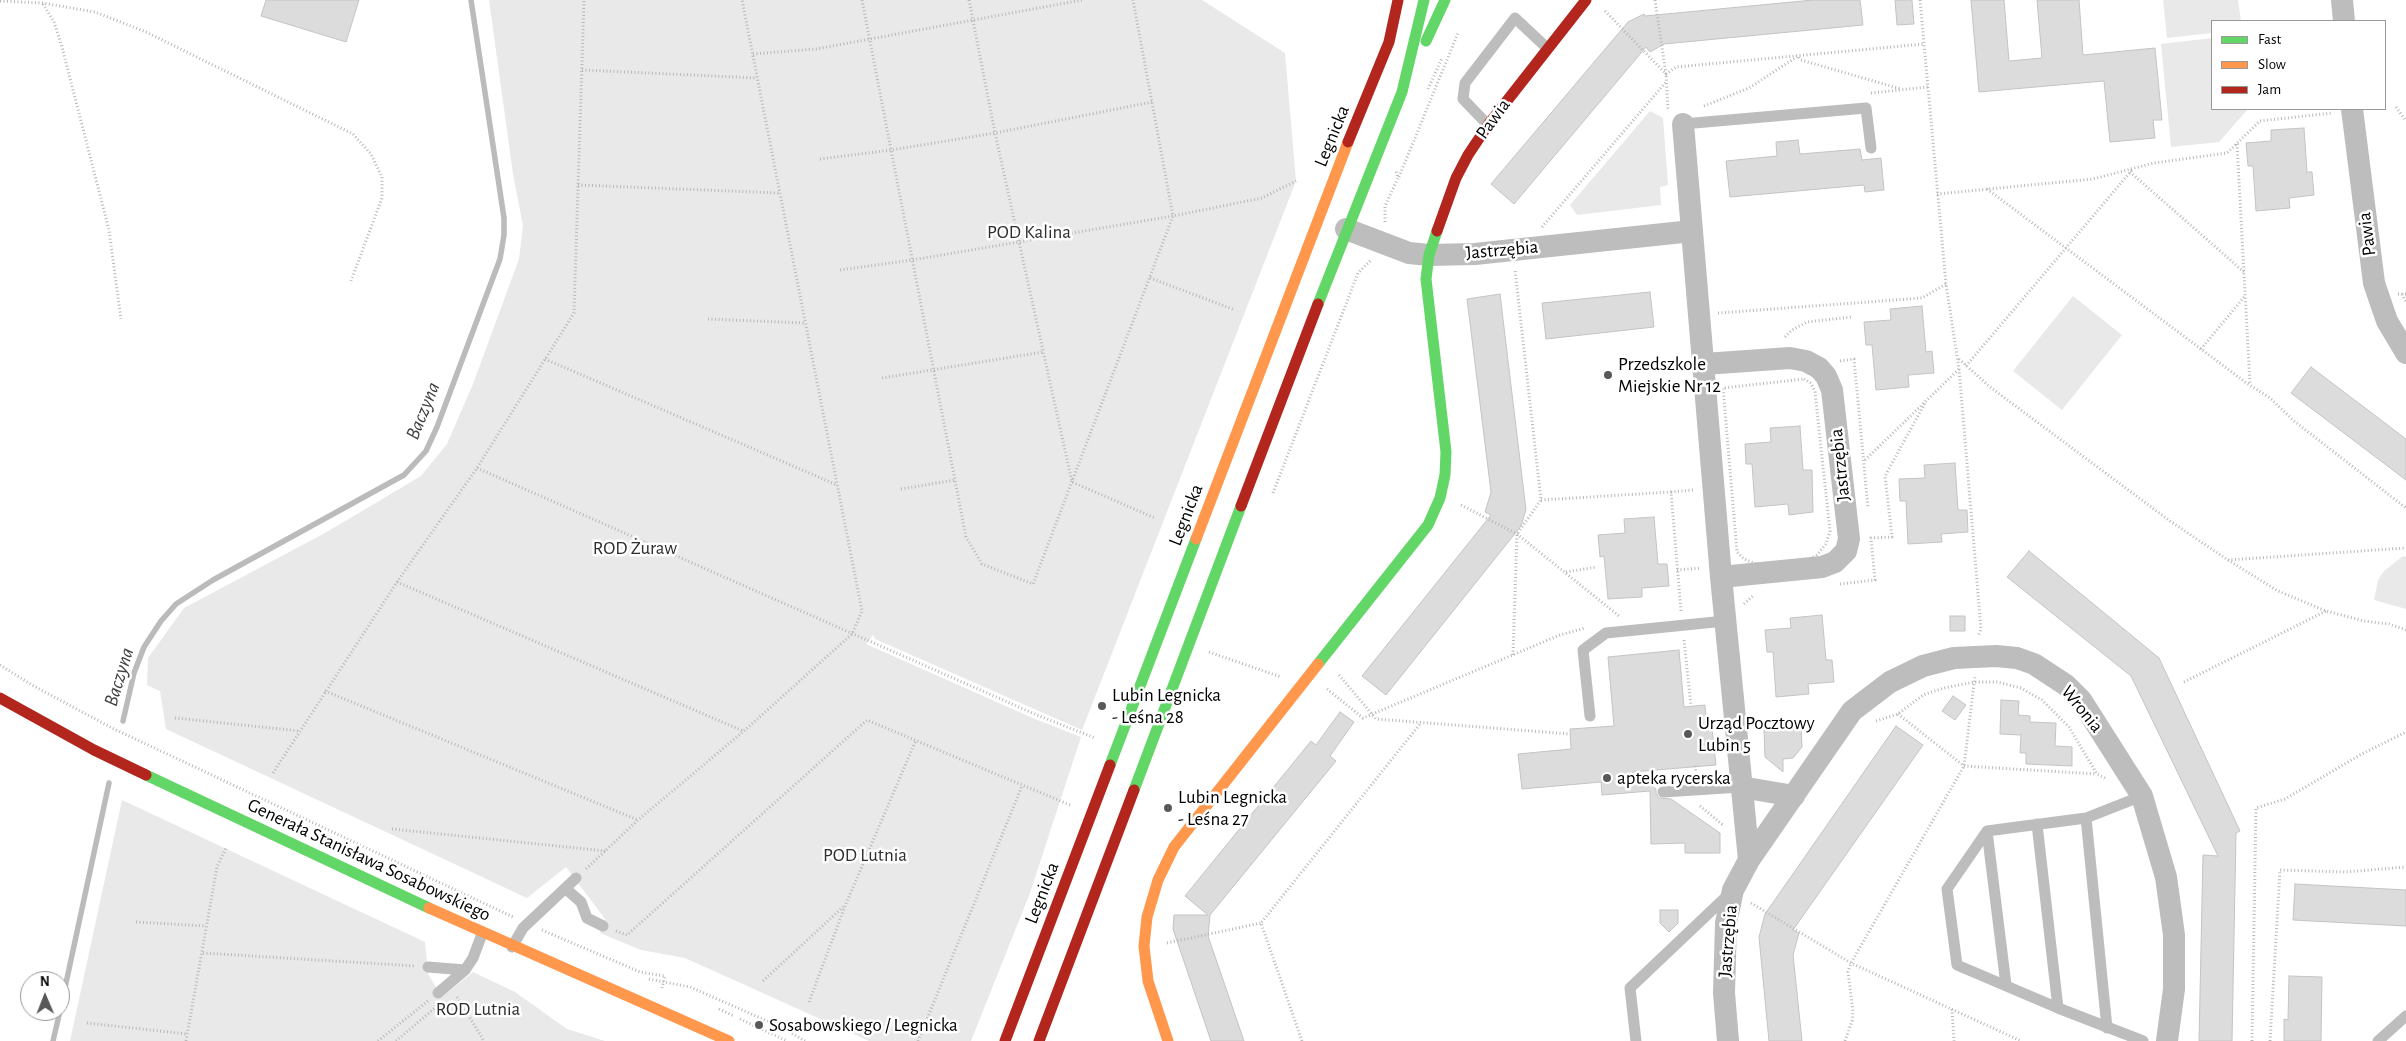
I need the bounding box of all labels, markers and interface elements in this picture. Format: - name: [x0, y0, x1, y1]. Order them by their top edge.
- legend: [2211, 20, 2386, 110]
- text: Fast: [2258, 32, 2281, 47]
- text: Slow: [2258, 57, 2286, 72]
- text: Jam: [2258, 82, 2281, 97]
- street label: Pawia: [1471, 94, 1515, 144]
- street label: Legnicka: [1309, 102, 1355, 170]
- street label: Pawia: [2353, 211, 2381, 257]
- park label: POD Kalina: [987, 221, 1071, 243]
- street label: Jastrzębia: [1465, 235, 1539, 265]
- place label: Przedszkole Miejskie Nr 12: [1618, 353, 1721, 397]
- marker: Przedszkole Miejskie Nr 12: [1602, 369, 1614, 381]
- water label: Baczyna: [401, 379, 445, 443]
- street label: Jastrzębia: [1825, 428, 1855, 502]
- street label: Legnicka: [1164, 481, 1208, 549]
- park label: ROD Żuraw: [593, 537, 677, 559]
- water label: Baczyna: [99, 645, 139, 709]
- street label: Wronia: [2056, 681, 2108, 737]
- place label: Lubin Legnicka - Leśna 28: [1112, 684, 1221, 728]
- marker: Lubin Legnicka - Leśna 28: [1096, 700, 1108, 712]
- place label: Urząd Pocztowy Lubin 5: [1698, 712, 1815, 756]
- marker: Urząd Pocztowy Lubin 5: [1682, 728, 1694, 740]
- place label: apteka rycerska: [1617, 767, 1731, 789]
- marker: apteka rycerska: [1601, 772, 1613, 784]
- place label: Lubin Legnicka - Leśna 27: [1178, 786, 1287, 830]
- street label: Generała Stanisława Sosabowskiego: [244, 794, 494, 926]
- marker: Lubin Legnicka - Leśna 27: [1162, 802, 1174, 814]
- park label: POD Lutnia: [823, 844, 907, 866]
- street label: Legnicka: [1020, 859, 1064, 927]
- street label: Jastrzębia: [1713, 904, 1743, 978]
- north arrow: [20, 971, 70, 1021]
- text: N: [40, 975, 50, 989]
- park label: ROD Lutnia: [436, 998, 520, 1020]
- place label: Sosabowskiego / Legnicka: [769, 1014, 958, 1036]
- marker: Sosabowskiego / Legnicka: [753, 1019, 765, 1031]

